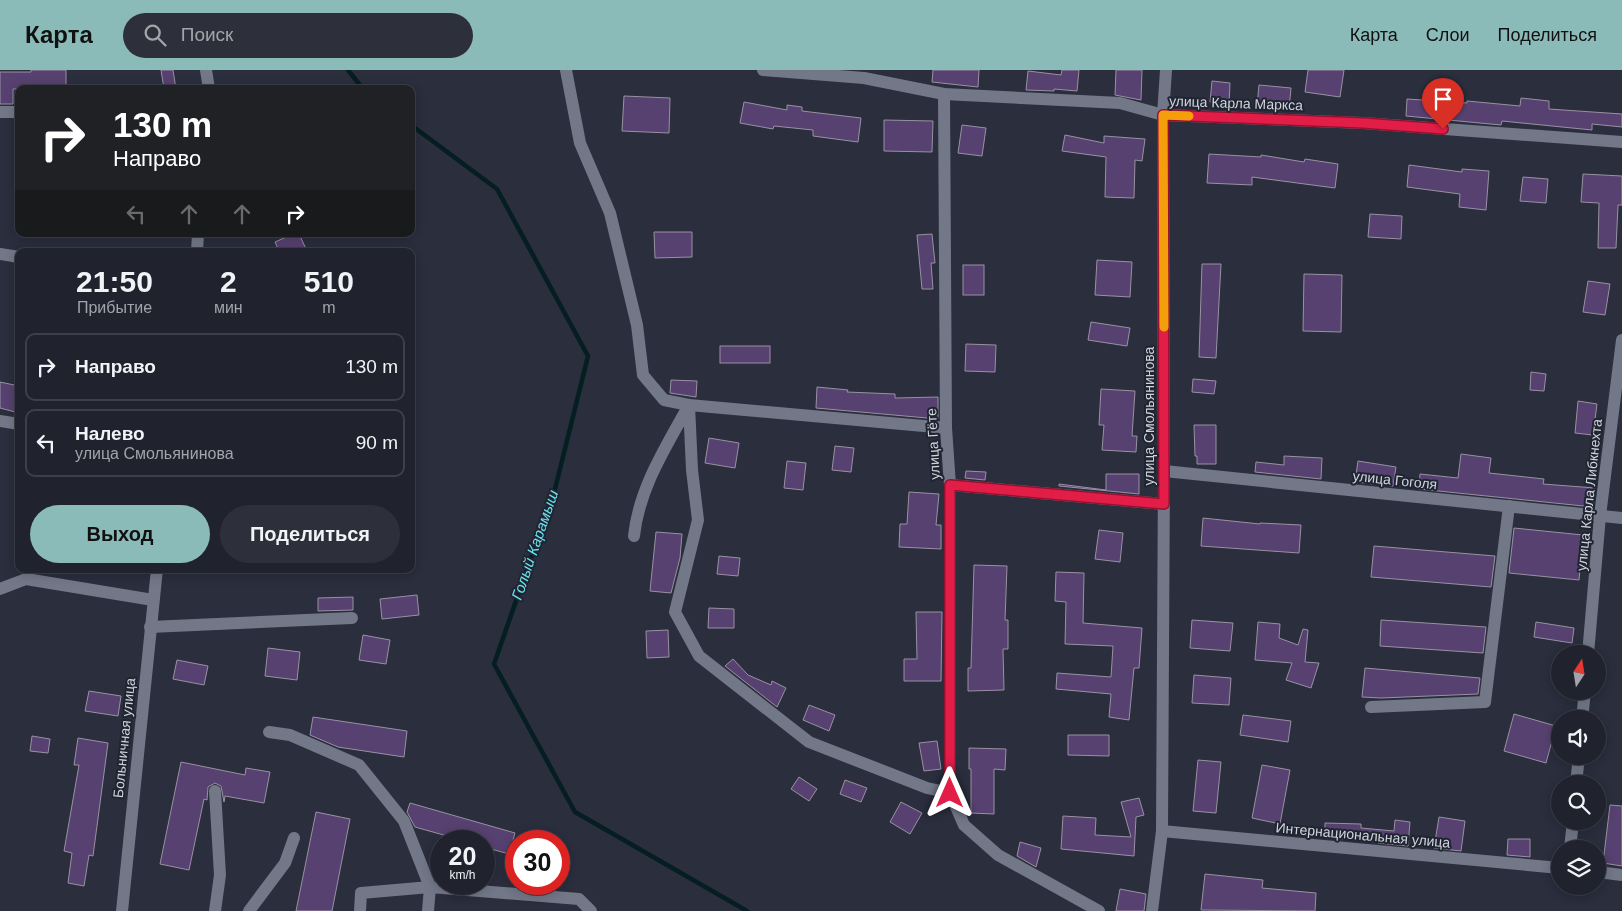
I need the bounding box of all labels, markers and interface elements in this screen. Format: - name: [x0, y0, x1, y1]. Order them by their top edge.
- search box: [123, 13, 473, 58]
- text: Карта: [25, 21, 93, 48]
- icon: search: [141, 21, 169, 49]
- text: Поиск: [181, 24, 233, 45]
- text: Карта: [1350, 25, 1398, 45]
- text: Слои: [1426, 25, 1470, 45]
- text: Поделиться: [1498, 25, 1597, 45]
- pin: [1422, 78, 1464, 129]
- icon: arrive: [1429, 85, 1457, 113]
- street label: улица Карла Маркса: [1169, 93, 1303, 113]
- icon: right: [30, 105, 95, 170]
- text: 130 m: [113, 105, 212, 144]
- text: Направо: [113, 146, 201, 171]
- icon: left: [122, 200, 150, 228]
- icon: ahead: [175, 200, 203, 228]
- icon: ahead: [228, 200, 256, 228]
- icon: right: [281, 200, 309, 228]
- text: 21:50: [76, 265, 153, 298]
- text: 2: [220, 265, 237, 298]
- text: 510: [304, 265, 354, 298]
- text: Прибытие: [77, 299, 152, 316]
- text: мин: [214, 299, 243, 316]
- text: m: [322, 299, 335, 316]
- street label: улица Смольянинова: [1141, 346, 1157, 485]
- icon: right: [32, 353, 60, 381]
- text: Направо: [75, 356, 156, 377]
- text: 130 m: [345, 356, 398, 377]
- street label: улица Гёте: [923, 408, 943, 480]
- street label: улица Карла Либкнехта: [1573, 418, 1605, 572]
- text: Налево: [75, 423, 145, 444]
- icon: left: [32, 429, 60, 457]
- text: 90 m: [356, 432, 398, 453]
- text: улица Смольянинова: [75, 445, 234, 462]
- street label: улица Гоголя: [1352, 468, 1438, 492]
- water label: Голый Карамыш: [508, 487, 561, 602]
- button: Выход: [30, 505, 210, 563]
- button: Поделиться: [220, 505, 400, 563]
- north arrow: [1551, 645, 1606, 700]
- map controls: [1551, 645, 1606, 895]
- street label: Больничная улица: [110, 677, 138, 799]
- button: sound: [1551, 710, 1606, 765]
- position arrow: [923, 766, 975, 818]
- button: search: [1551, 775, 1606, 830]
- street label: Интернациональная улица: [1275, 819, 1451, 851]
- speed limit sign: 30: [505, 830, 570, 895]
- button: layers: [1551, 840, 1606, 895]
- text: 20: [449, 842, 476, 870]
- text: km/h: [449, 868, 476, 882]

